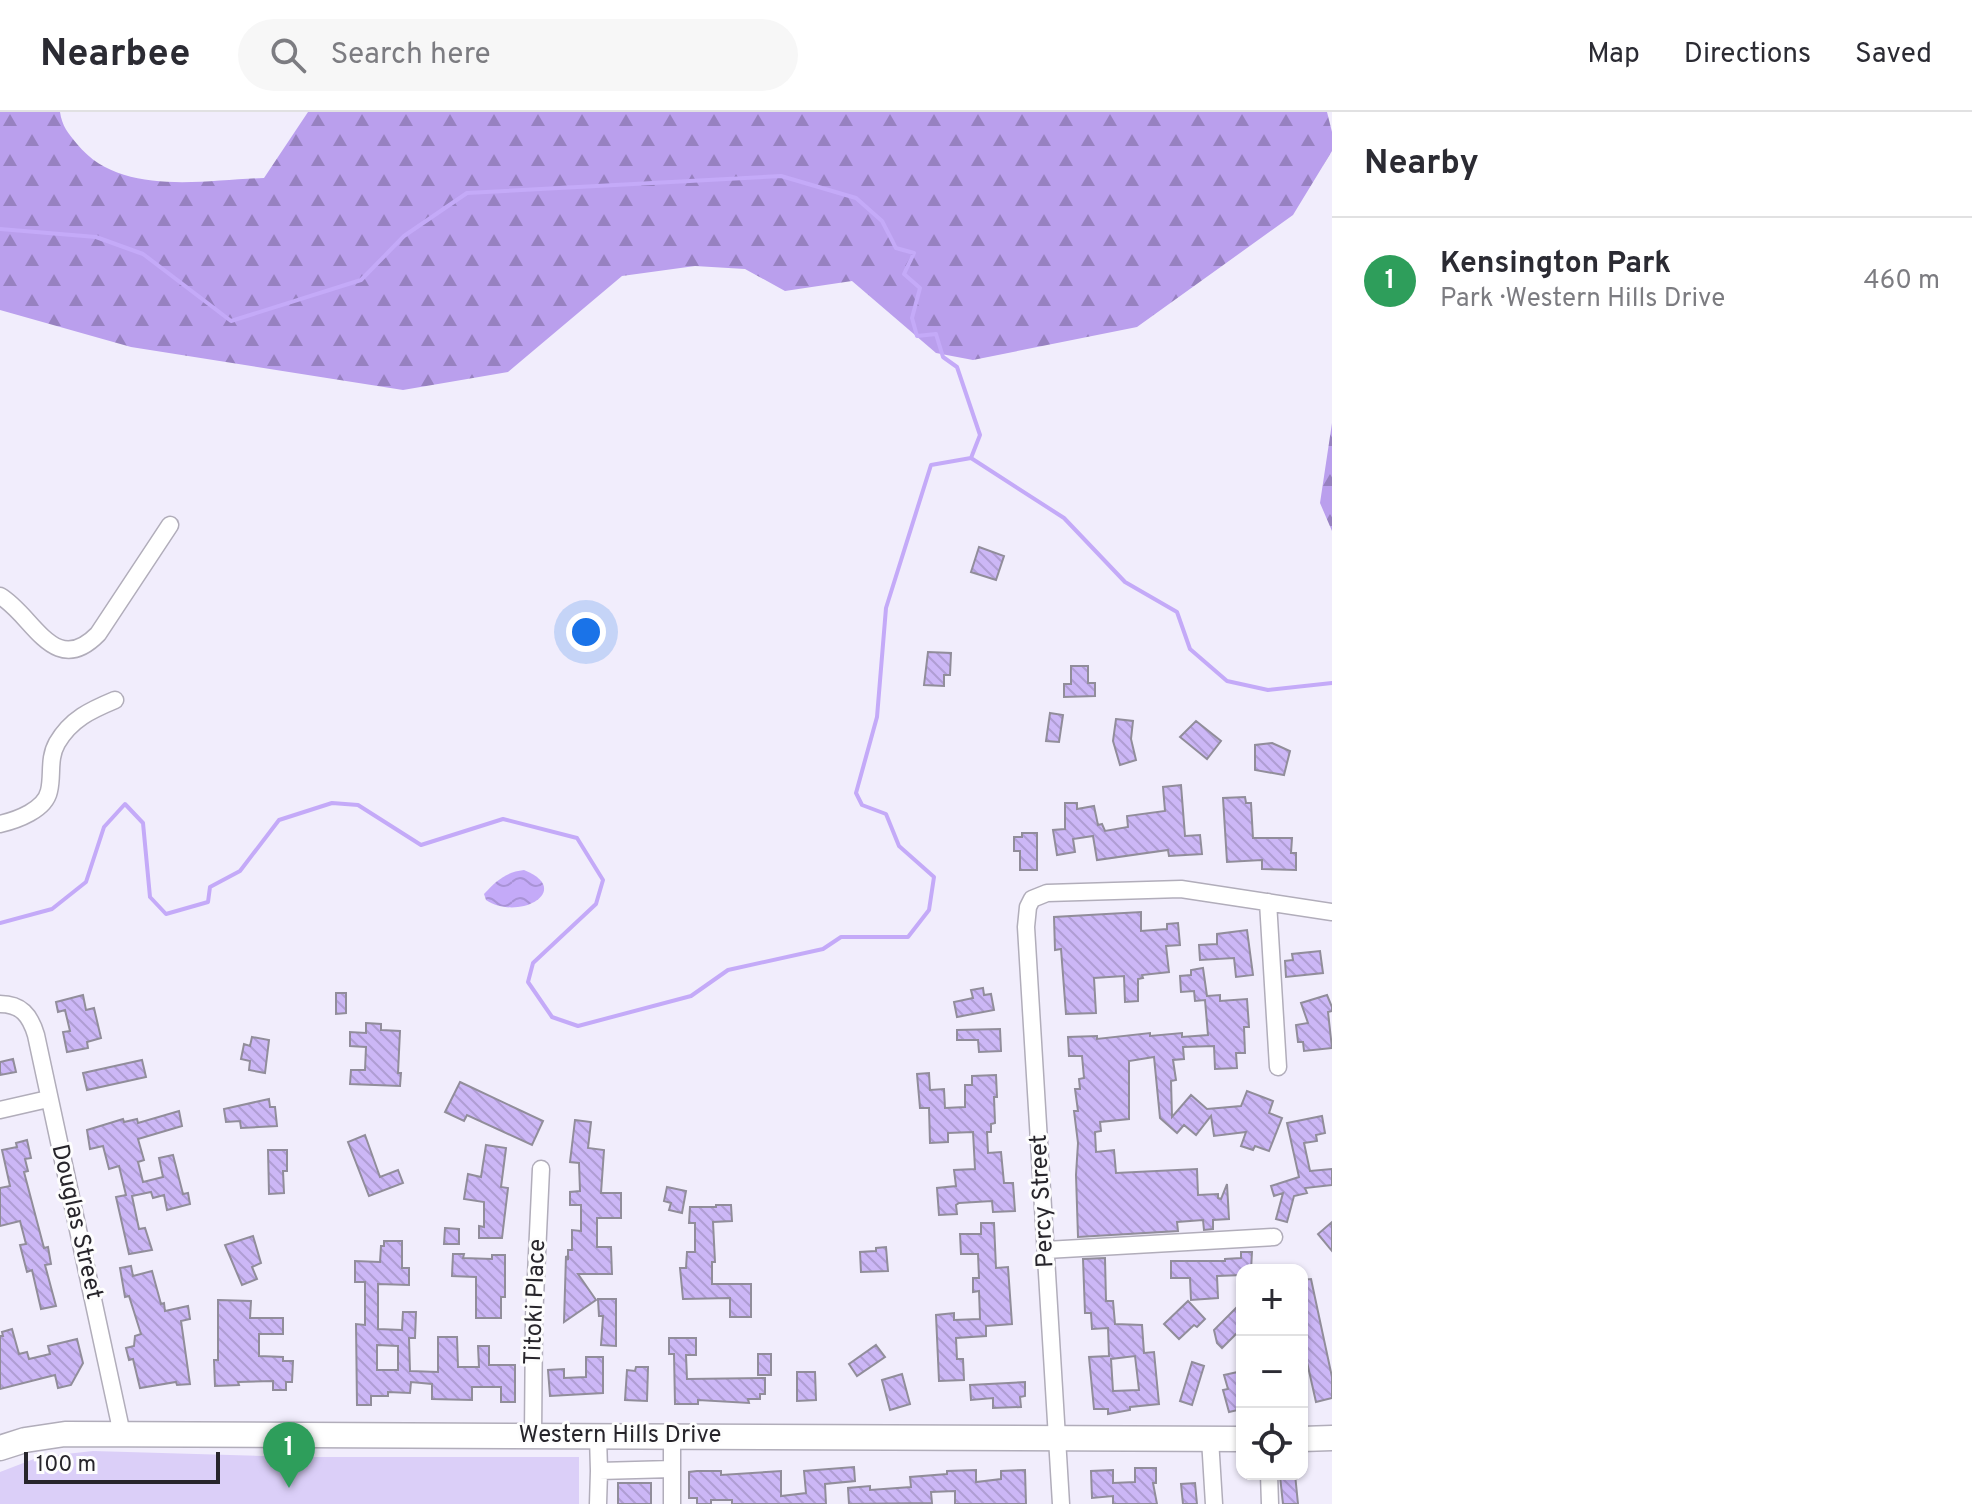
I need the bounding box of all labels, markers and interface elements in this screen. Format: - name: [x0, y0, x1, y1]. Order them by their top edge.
- search box: [238, 19, 798, 91]
- text: Nearbee: [40, 31, 190, 80]
- icon: search: [266, 33, 310, 77]
- text: Search here: [330, 37, 491, 74]
- text: Map: [1587, 37, 1640, 73]
- text: Directions: [1684, 37, 1811, 73]
- text: Saved: [1855, 37, 1932, 73]
- text: Nearby: [1364, 143, 1479, 186]
- text: Kensington Park: [1440, 246, 1671, 283]
- text: 1: [1385, 265, 1395, 298]
- text: 460 m: [1864, 265, 1940, 298]
- text: Park · Western Hills Drive: [1440, 283, 1725, 316]
- your location: [566, 612, 606, 652]
- street label: Percy Street: [1025, 1133, 1061, 1269]
- street label: Douglas Street: [44, 1141, 108, 1303]
- street label: Titoki Place: [519, 1238, 553, 1366]
- map controls: [1236, 1264, 1308, 1480]
- button: +: [1236, 1264, 1308, 1336]
- button: −: [1236, 1336, 1308, 1408]
- button: locate: [1236, 1408, 1308, 1480]
- street label: Western Hills Drive: [519, 1421, 721, 1451]
- pin: 1: [263, 1422, 315, 1488]
- scale bar: [24, 1448, 220, 1484]
- text: 100 m: [36, 1452, 96, 1479]

